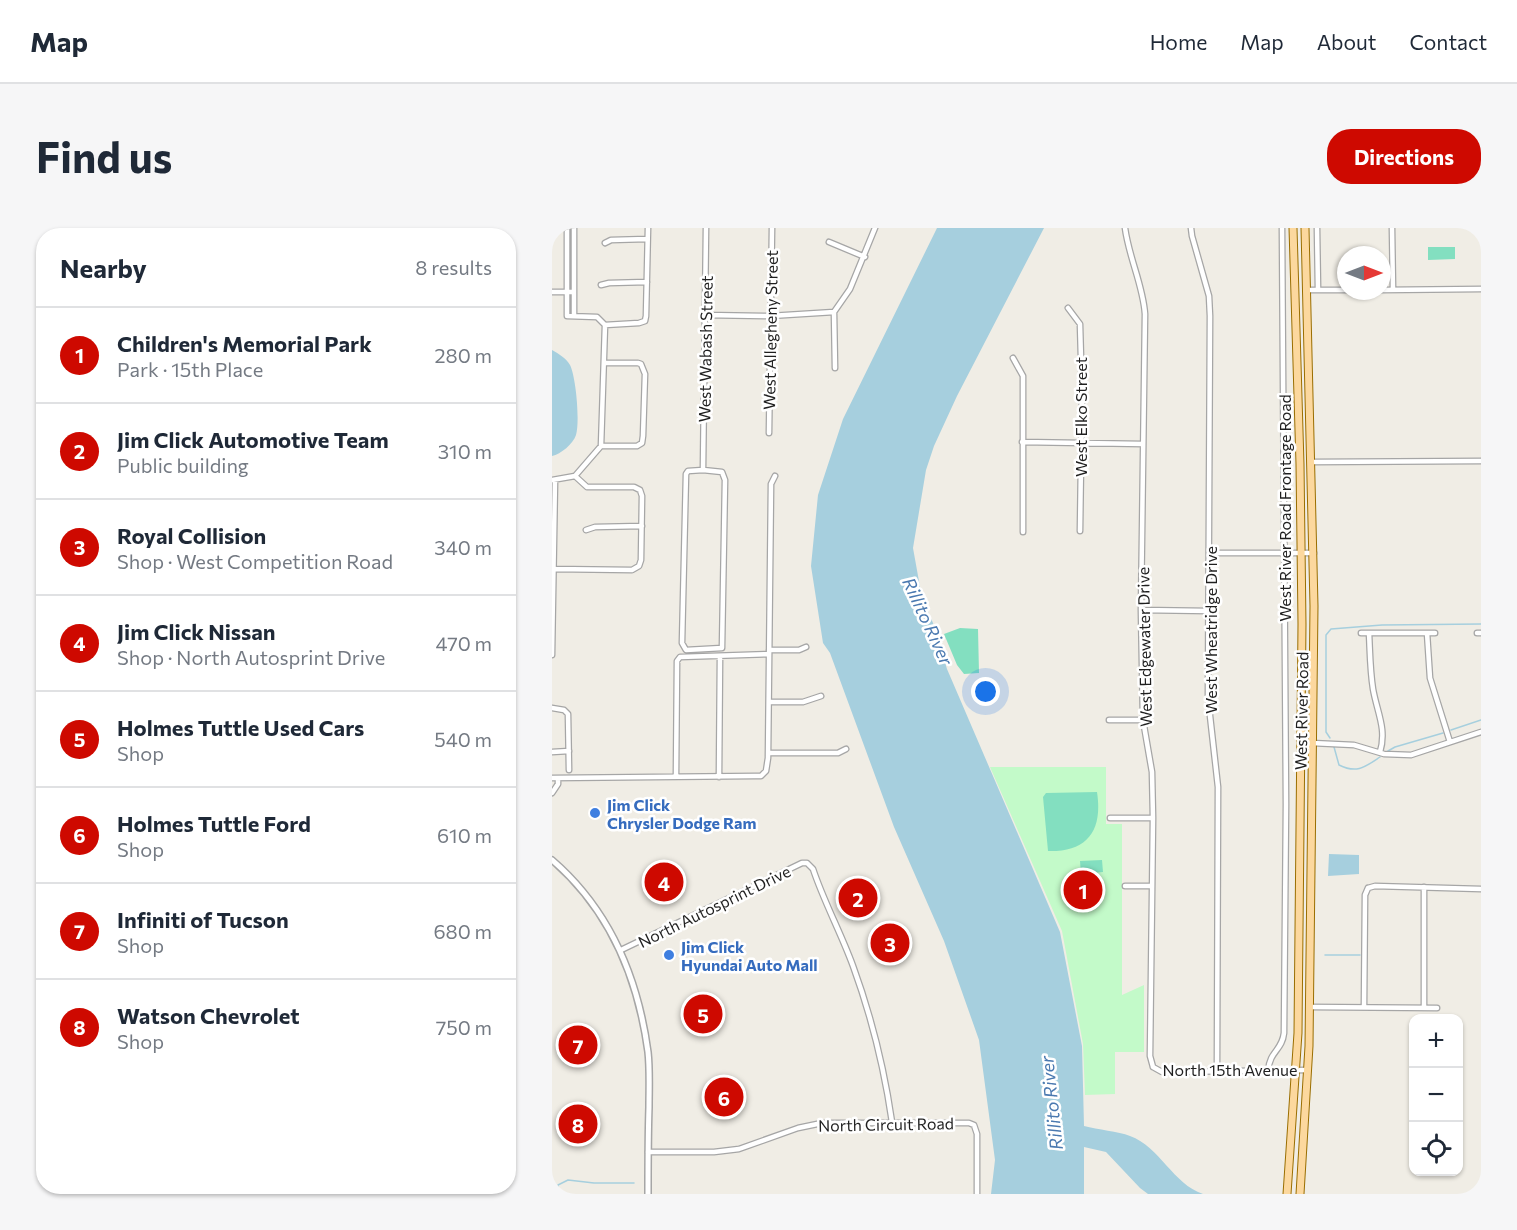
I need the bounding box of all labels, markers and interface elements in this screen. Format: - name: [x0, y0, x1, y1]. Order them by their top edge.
- text: Map: [30, 24, 88, 58]
- text: Home: [1150, 29, 1207, 54]
- text: Map: [1240, 29, 1284, 54]
- text: About: [1317, 29, 1376, 54]
- text: Contact: [1409, 29, 1487, 54]
- button: Directions: [1327, 129, 1481, 184]
- text: Find us: [36, 130, 172, 182]
- north arrow: [1337, 246, 1391, 300]
- street label: West Allegheny Street: [759, 249, 781, 410]
- text: Nearby: [60, 252, 147, 283]
- text: 8 results: [415, 255, 492, 279]
- street label: West Wabash Street: [694, 275, 716, 423]
- text: Children's Memorial Park: [117, 330, 372, 357]
- text: 1: [75, 343, 84, 367]
- text: 280 m: [434, 343, 492, 367]
- street label: West Elko Street: [1071, 356, 1090, 477]
- text: Park · 15th Place: [117, 357, 263, 381]
- street label: West River Road Frontage Road: [1275, 394, 1294, 622]
- text: Jim Click Automotive Team: [117, 426, 389, 453]
- text: 2: [74, 439, 85, 463]
- text: 310 m: [438, 439, 492, 463]
- text: Public building: [117, 453, 249, 477]
- text: Royal Collision: [117, 522, 266, 549]
- text: 3: [74, 535, 85, 559]
- text: 340 m: [434, 535, 492, 559]
- street label: West Wheatridge Drive: [1201, 546, 1220, 714]
- text: Shop · West Competition Road: [117, 549, 393, 573]
- street label: West Edgewater Drive: [1133, 567, 1155, 727]
- water label: Rillito River: [898, 574, 958, 669]
- text: Jim Click Nissan: [117, 618, 276, 645]
- text: 4: [73, 631, 86, 655]
- text: 470 m: [436, 631, 492, 655]
- text: Shop · North Autosprint Drive: [117, 645, 385, 669]
- street label: West River Road: [1290, 652, 1312, 770]
- your location: [971, 677, 1000, 706]
- text: Holmes Tuttle Used Cars: [117, 714, 364, 741]
- text: 5: [74, 727, 85, 751]
- text: 540 m: [434, 727, 492, 751]
- text: Shop: [117, 741, 164, 765]
- place label: Jim Click Chrysler Dodge Ram: [607, 795, 756, 832]
- marker: Jim Click Chrysler Dodge Ram: [588, 806, 602, 820]
- text: Holmes Tuttle Ford: [117, 810, 311, 837]
- text: 6: [73, 823, 86, 847]
- text: 610 m: [437, 823, 492, 847]
- text: Shop: [117, 837, 164, 861]
- pin: 4: [644, 860, 684, 904]
- street label: North Autosprint Drive: [635, 861, 793, 951]
- pin: 1: [1064, 868, 1102, 912]
- pin: 2: [838, 876, 878, 920]
- text: Infiniti of Tucson: [117, 906, 289, 933]
- text: 7: [74, 919, 85, 943]
- text: 680 m: [433, 919, 492, 943]
- pin: 3: [870, 920, 910, 966]
- text: Shop: [117, 933, 164, 957]
- place label: Jim Click Hyundai Auto Mall: [681, 937, 818, 974]
- marker: Jim Click Hyundai Auto Mall: [662, 948, 676, 962]
- pin: 5: [684, 992, 722, 1036]
- text: Watson Chevrolet: [117, 1002, 300, 1029]
- map controls: [1409, 1014, 1463, 1176]
- button: +: [1409, 1014, 1463, 1068]
- text: 8: [73, 1015, 86, 1039]
- text: 750 m: [436, 1015, 492, 1039]
- pin: 7: [558, 1022, 598, 1068]
- text: Shop: [117, 1029, 164, 1053]
- water label: Rillito River: [1035, 1054, 1067, 1151]
- street label: North 15th Avenue: [1163, 1060, 1297, 1079]
- button: −: [1409, 1068, 1463, 1122]
- pin: 6: [704, 1074, 744, 1120]
- pin: 8: [558, 1102, 598, 1146]
- street label: North Circuit Road: [818, 1113, 954, 1135]
- button: locate: [1409, 1122, 1463, 1176]

